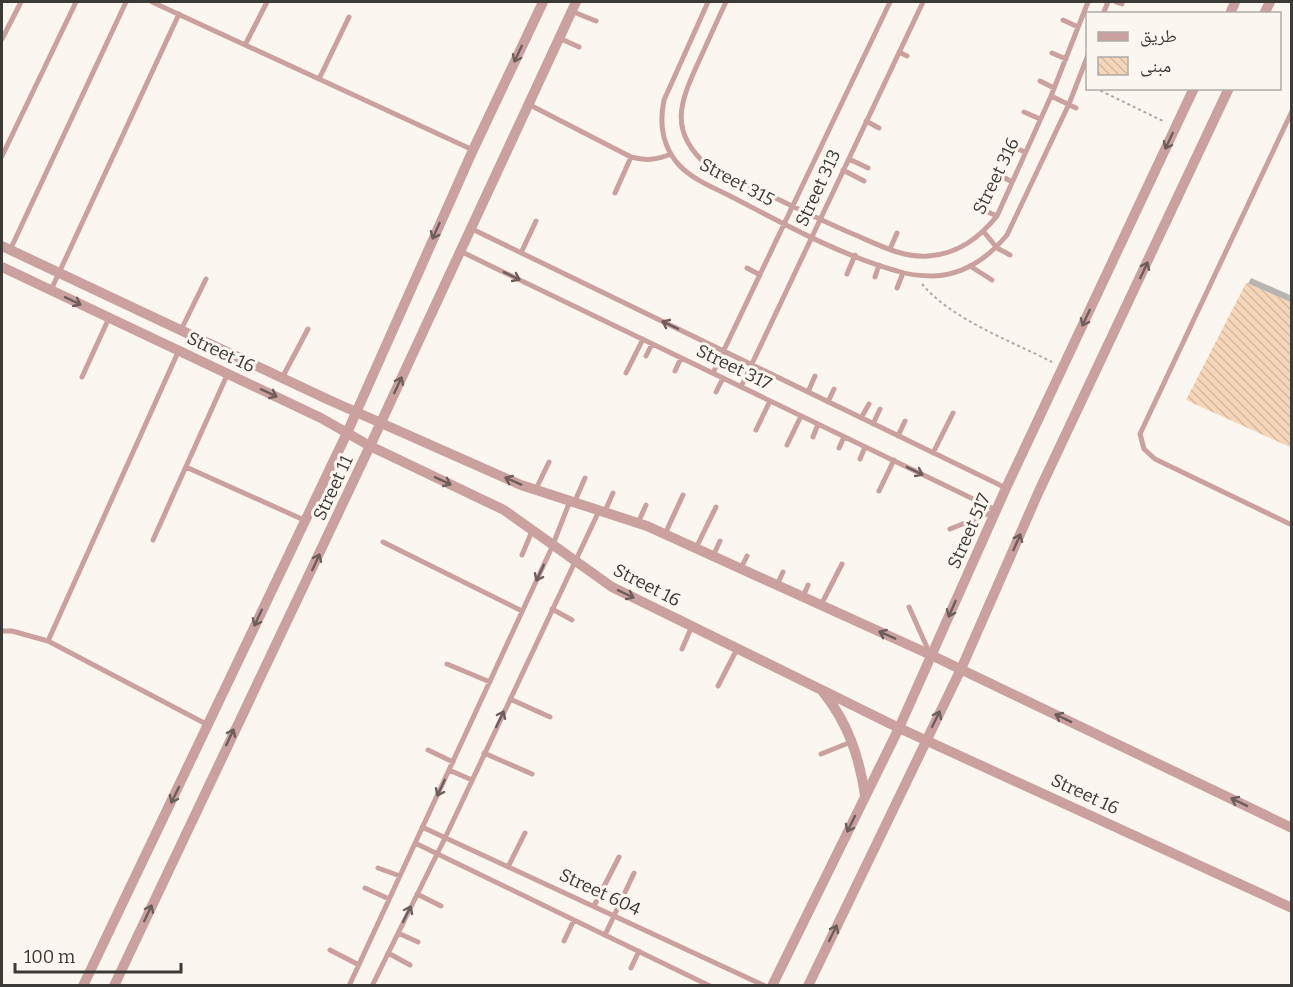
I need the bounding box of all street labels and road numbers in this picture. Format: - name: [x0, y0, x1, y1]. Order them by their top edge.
- street label: Street 316: [968, 134, 1024, 218]
- street label: Street 313: [791, 146, 845, 230]
- street label: Street 315: [696, 153, 778, 211]
- street label: Street 16: [184, 327, 258, 377]
- street label: Street 317: [693, 339, 775, 395]
- street label: Street 11: [308, 451, 358, 524]
- street label: Street 517: [943, 490, 995, 572]
- street label: Street 16: [610, 559, 684, 611]
- street label: Street 16: [1048, 769, 1122, 819]
- street label: Street 604: [556, 864, 645, 921]

